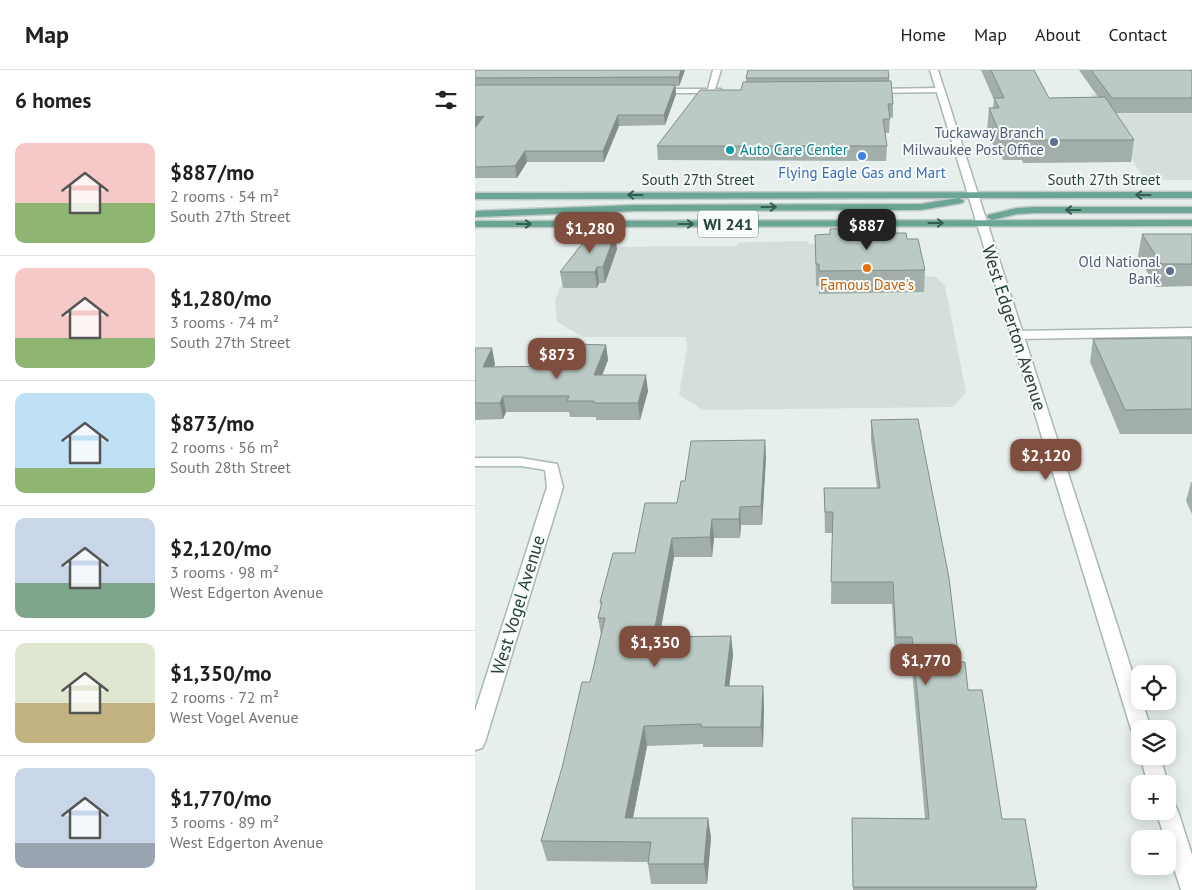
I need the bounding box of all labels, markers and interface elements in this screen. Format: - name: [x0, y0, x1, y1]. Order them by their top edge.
- text: Map: [25, 19, 69, 50]
- text: Home: [900, 23, 946, 46]
- text: Map: [974, 23, 1007, 46]
- text: About: [1035, 23, 1081, 46]
- text: Contact: [1109, 23, 1167, 46]
- icon: filters: [432, 86, 460, 114]
- text: 6 homes: [15, 87, 91, 114]
- place label: Tuckaway Branch Milwaukee Post Office: [903, 123, 1044, 159]
- marker: Tuckaway Branch Milwaukee Post Office: [1048, 136, 1060, 148]
- place label: Auto Care Center: [740, 140, 848, 159]
- marker: Auto Care Center: [724, 144, 736, 156]
- marker: Flying Eagle Gas and Mart: [856, 150, 868, 162]
- text: $887/mo: [170, 159, 254, 186]
- icon: home: [55, 163, 115, 223]
- place label: Flying Eagle Gas and Mart: [778, 163, 946, 182]
- street label: South 27th Street: [642, 170, 754, 189]
- street label: South 27th Street: [1048, 170, 1160, 189]
- text: 2 rooms · 54 m²: [170, 186, 279, 206]
- one-way arrow: [627, 190, 644, 200]
- one-way arrow: [1136, 190, 1152, 200]
- one-way arrow: [760, 202, 776, 212]
- one-way arrow: [1066, 205, 1082, 215]
- text: South 27th Street: [170, 206, 291, 226]
- pin: $887: [837, 208, 897, 251]
- road number: WI 241: [698, 210, 758, 238]
- pin: $1,280: [549, 212, 631, 254]
- text: $887: [849, 215, 885, 235]
- text: $1,280: [565, 218, 615, 238]
- one-way arrow: [928, 218, 944, 228]
- one-way arrow: [515, 219, 531, 229]
- one-way arrow: [678, 219, 694, 229]
- street label: West Edgerton Avenue: [977, 242, 1052, 413]
- place label: Old National Bank: [1079, 252, 1161, 288]
- marker: Famous Dave's: [861, 262, 873, 274]
- marker: Old National Bank: [1164, 265, 1176, 277]
- place label: Famous Dave's: [820, 275, 914, 294]
- text: $1,280/mo: [170, 285, 272, 312]
- icon: home: [55, 288, 115, 348]
- text: 3 rooms · 74 m²: [170, 312, 279, 332]
- text: South 27th Street: [170, 332, 291, 352]
- pin: $873: [527, 338, 587, 380]
- text: $873: [539, 344, 575, 364]
- text: $873/mo: [170, 410, 254, 437]
- icon: home: [55, 413, 115, 473]
- text: 2 rooms · 56 m²: [170, 437, 279, 457]
- pin: $2,120: [1005, 438, 1087, 481]
- text: $2,120: [1021, 445, 1071, 465]
- text: South 28th Street: [170, 457, 291, 477]
- street label: West Vogel Avenue: [485, 532, 550, 677]
- text: $2,120/mo: [170, 535, 272, 562]
- icon: home: [55, 538, 115, 598]
- text: 3 rooms · 98 m²: [170, 562, 279, 582]
- text: West Edgerton Avenue: [170, 582, 323, 602]
- pin: $1,350: [614, 626, 696, 668]
- text: $1,350: [630, 632, 680, 652]
- pin: $1,770: [885, 644, 967, 686]
- text: $1,770: [901, 650, 951, 670]
- text: $1,350/mo: [170, 660, 272, 687]
- icon: home: [55, 663, 115, 723]
- map controls: [1131, 665, 1176, 875]
- button: locate: [1131, 665, 1176, 710]
- text: 2 rooms · 72 m²: [170, 687, 279, 707]
- text: West Vogel Avenue: [170, 707, 299, 727]
- button: layers: [1131, 720, 1176, 765]
- button: +: [1131, 775, 1176, 820]
- text: $1,770/mo: [170, 785, 272, 812]
- icon: home: [55, 788, 115, 848]
- text: 3 rooms · 89 m²: [170, 812, 279, 832]
- button: −: [1131, 830, 1176, 875]
- text: West Edgerton Avenue: [170, 832, 323, 852]

